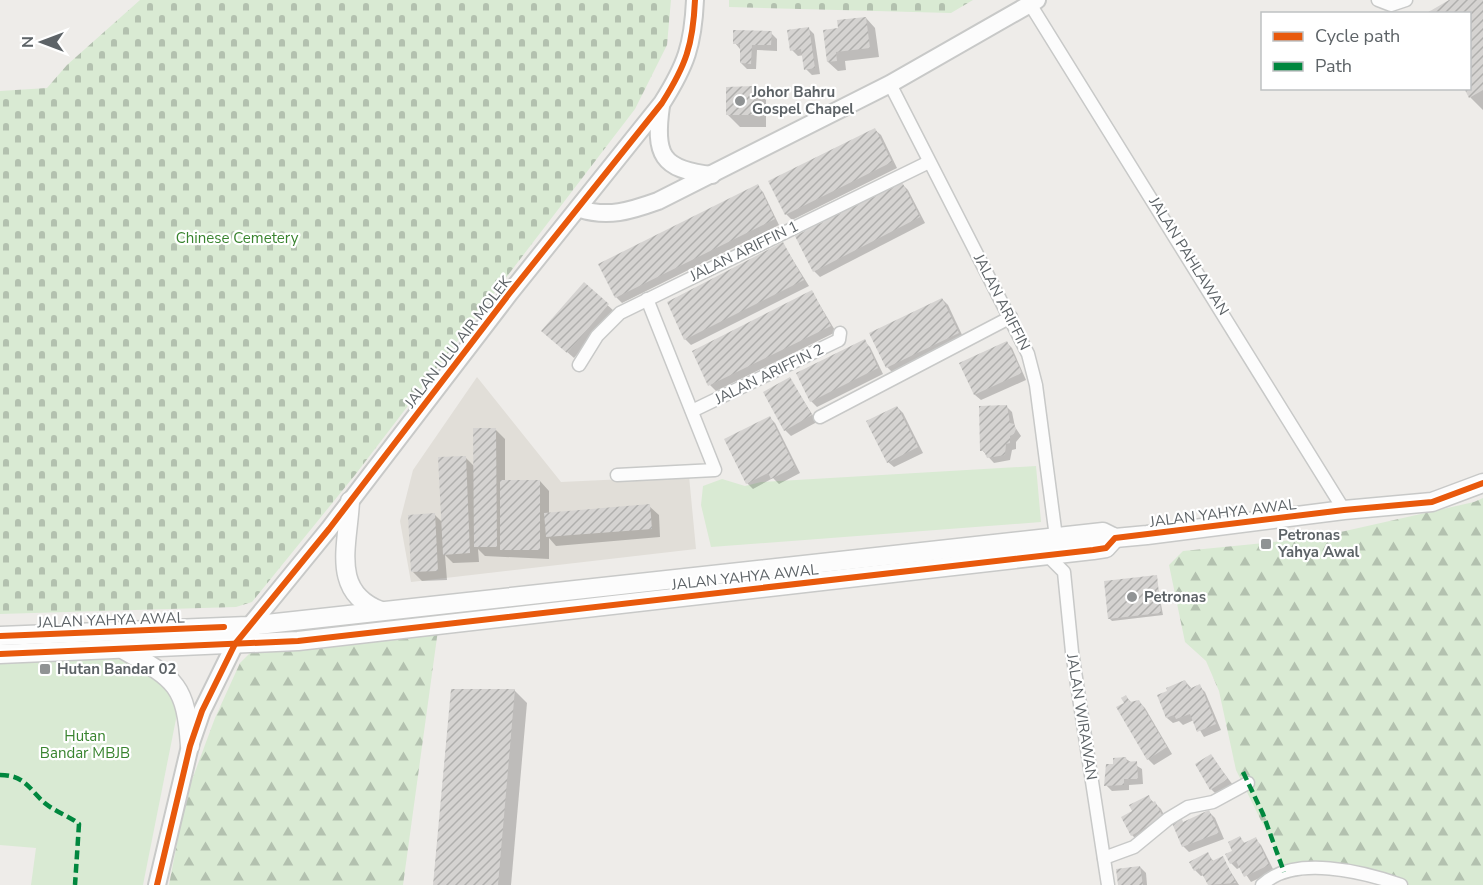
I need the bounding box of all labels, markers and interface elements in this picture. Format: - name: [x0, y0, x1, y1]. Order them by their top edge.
- north arrow: [12, 12, 72, 72]
- legend: [1261, 12, 1471, 90]
- text: Cycle path: [1315, 24, 1400, 48]
- text: N: [17, 36, 39, 48]
- text: Path: [1315, 54, 1352, 78]
- place label: Johor Bahru Gospel Chapel: [751, 82, 854, 119]
- marker: Johor Bahru Gospel Chapel: [733, 94, 747, 108]
- street label: JALAN PAHLAWAN: [1144, 192, 1234, 319]
- street label: JALAN ARIFFIN 1: [685, 216, 802, 286]
- park label: Chinese Cemetery: [176, 228, 299, 248]
- street label: JALAN ARIFFIN: [969, 249, 1035, 354]
- street label: JALAN ULU AIR MOLEK: [400, 271, 516, 413]
- street label: JALAN ARIFFIN 2: [710, 339, 827, 409]
- street label: JALAN YAHYA AWAL: [1148, 494, 1297, 532]
- place label: Petronas Yahya Awal: [1277, 525, 1360, 562]
- marker: Petronas Yahya Awal: [1259, 537, 1273, 551]
- street label: JALAN YAHYA AWAL: [670, 559, 819, 595]
- place label: Petronas: [1144, 587, 1206, 607]
- marker: Petronas: [1125, 590, 1139, 604]
- street label: JALAN YAHYA AWAL: [36, 607, 185, 633]
- street label: JALAN WIRAWAN: [1062, 651, 1102, 782]
- place label: Hutan Bandar 02: [57, 659, 177, 679]
- marker: Hutan Bandar 02: [38, 662, 52, 676]
- park label: Hutan Bandar MBJB: [40, 726, 130, 763]

